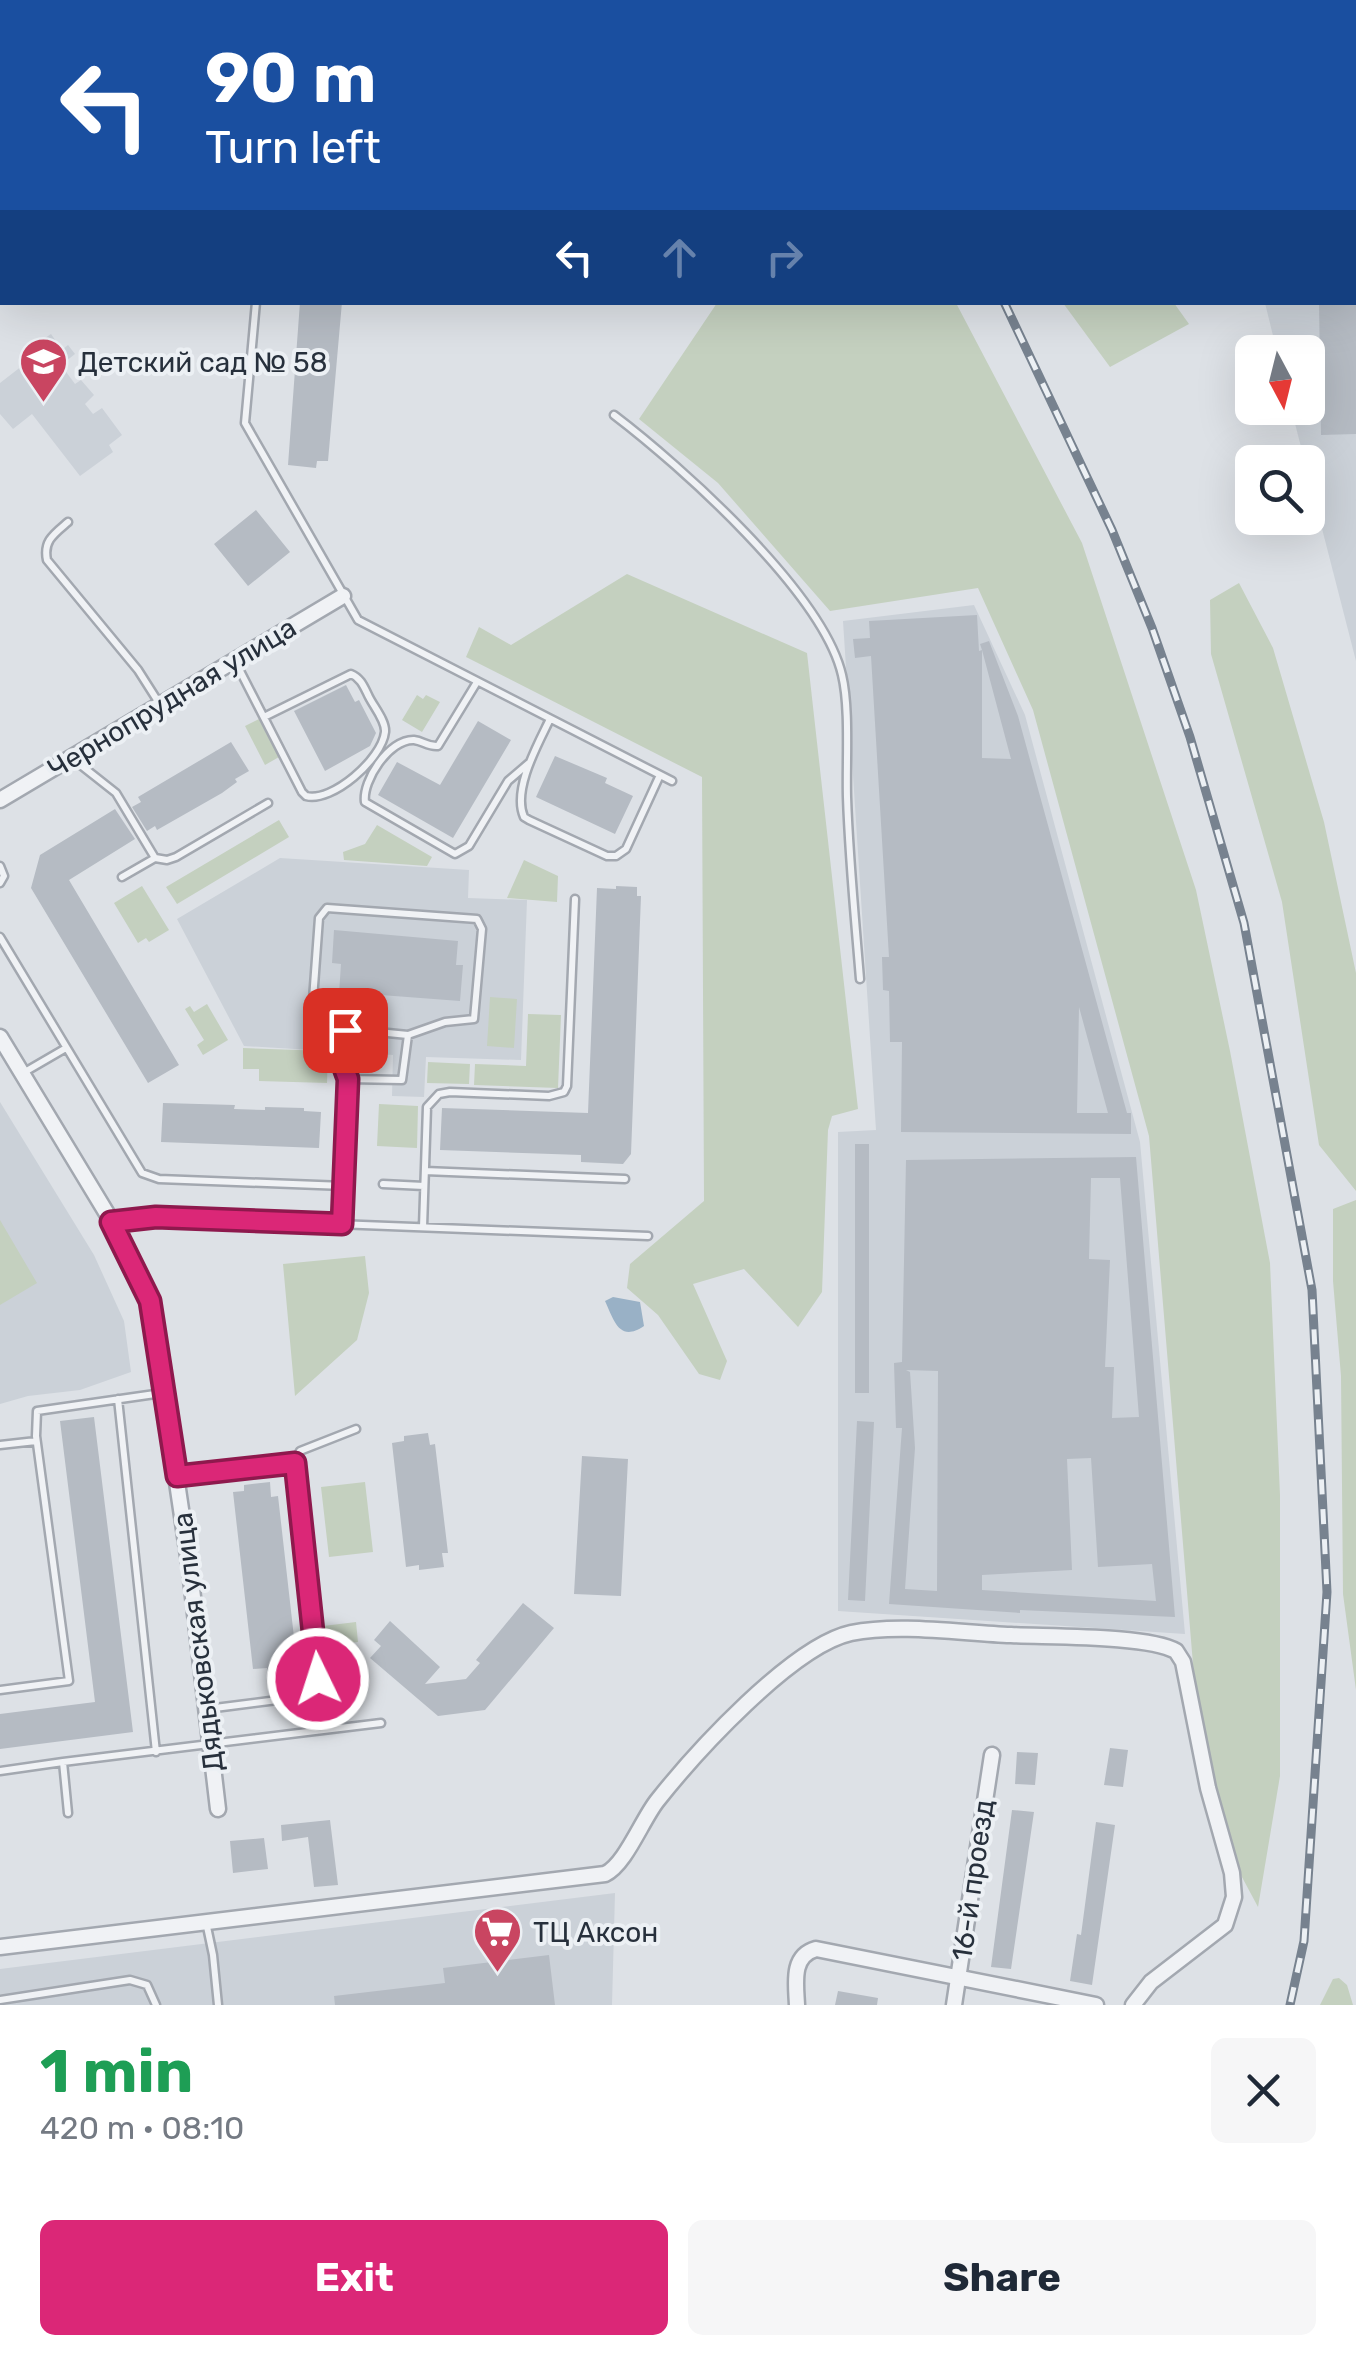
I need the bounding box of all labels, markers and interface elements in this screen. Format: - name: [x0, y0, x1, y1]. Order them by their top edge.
- text: 90 m: [205, 37, 377, 120]
- icon: left: [40, 40, 170, 170]
- text: Turn left: [205, 121, 381, 174]
- icon: left: [547, 230, 602, 285]
- icon: ahead: [652, 230, 707, 285]
- icon: right: [757, 230, 812, 285]
- north arrow: [1235, 335, 1325, 425]
- map controls: [1235, 335, 1325, 535]
- school or university icon: Детский сад № 58: [17, 336, 69, 404]
- place label: Детский сад № 58: [78, 346, 328, 379]
- button: search: [1235, 445, 1325, 535]
- street label: Чернопрудная улица: [42, 611, 302, 785]
- pin: [303, 988, 388, 1073]
- icon: arrive: [318, 1003, 373, 1058]
- street label: Дядьковская улица: [166, 1511, 230, 1773]
- position arrow: [266, 1627, 370, 1731]
- street label: 16-й проезд: [945, 1797, 1001, 1963]
- supermarket icon: ТЦ Аксон: [472, 1906, 524, 1974]
- place label: ТЦ Аксон: [533, 1916, 658, 1949]
- text: 1 min: [40, 2036, 193, 2107]
- button: close: [1211, 2038, 1316, 2143]
- text: 420 m · 08:10: [40, 2109, 244, 2147]
- button: Exit: [40, 2220, 668, 2335]
- button: Share: [688, 2220, 1316, 2335]

